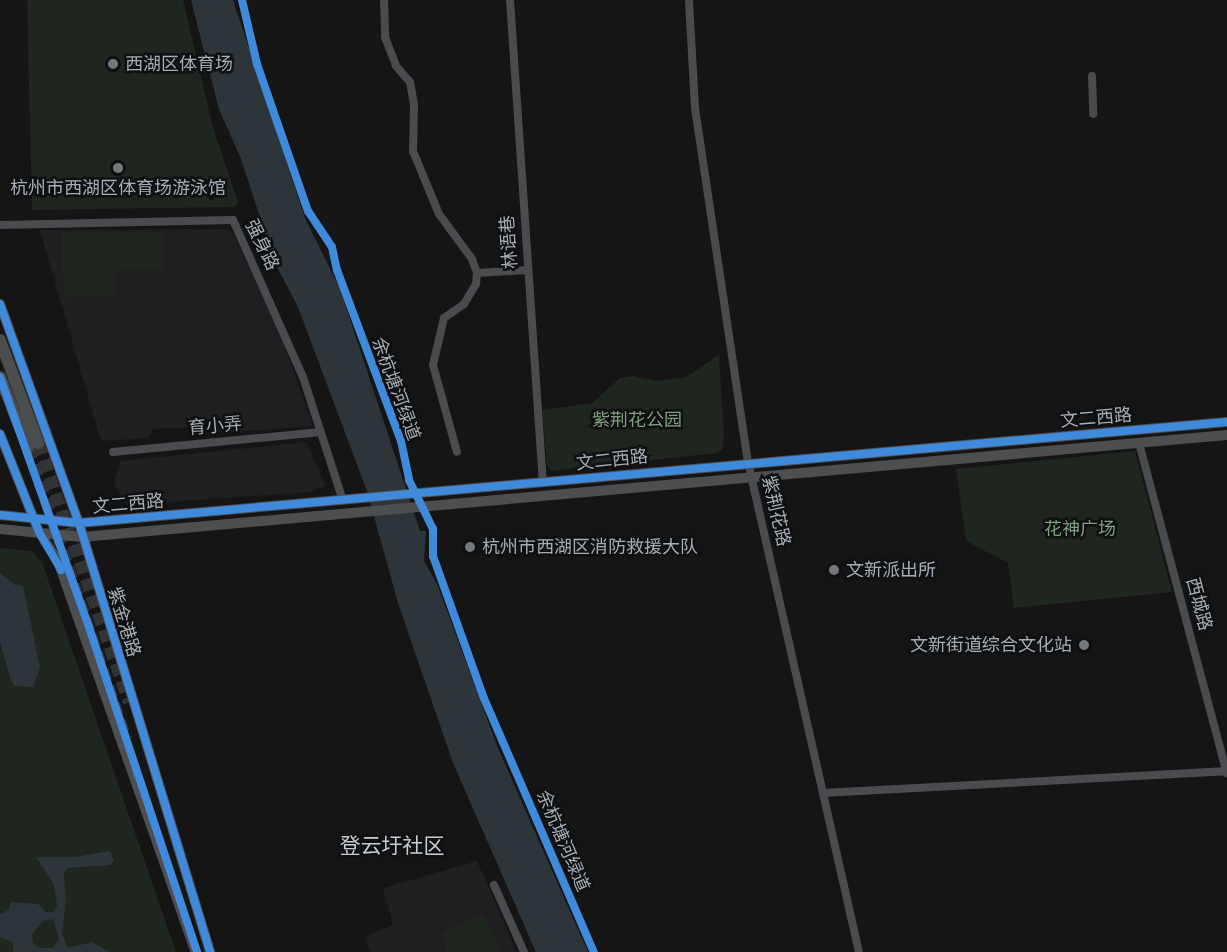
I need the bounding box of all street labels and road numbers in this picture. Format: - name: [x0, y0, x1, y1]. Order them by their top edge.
- street label: 林语巷: [496, 214, 522, 270]
- street label: 强身路: [240, 216, 284, 274]
- street label: 余杭塘河绿道: [367, 335, 425, 443]
- street label: 文二西路: [1059, 404, 1133, 432]
- street label: 育小弄: [187, 413, 243, 439]
- street label: 文二西路: [575, 445, 649, 475]
- street label: 紫荆花路: [757, 473, 795, 549]
- street label: 文二西路: [91, 490, 165, 518]
- street label: 西城路: [1182, 575, 1216, 633]
- street label: 紫金港路: [103, 584, 145, 660]
- street label: 余杭塘河绿道: [532, 787, 594, 895]

